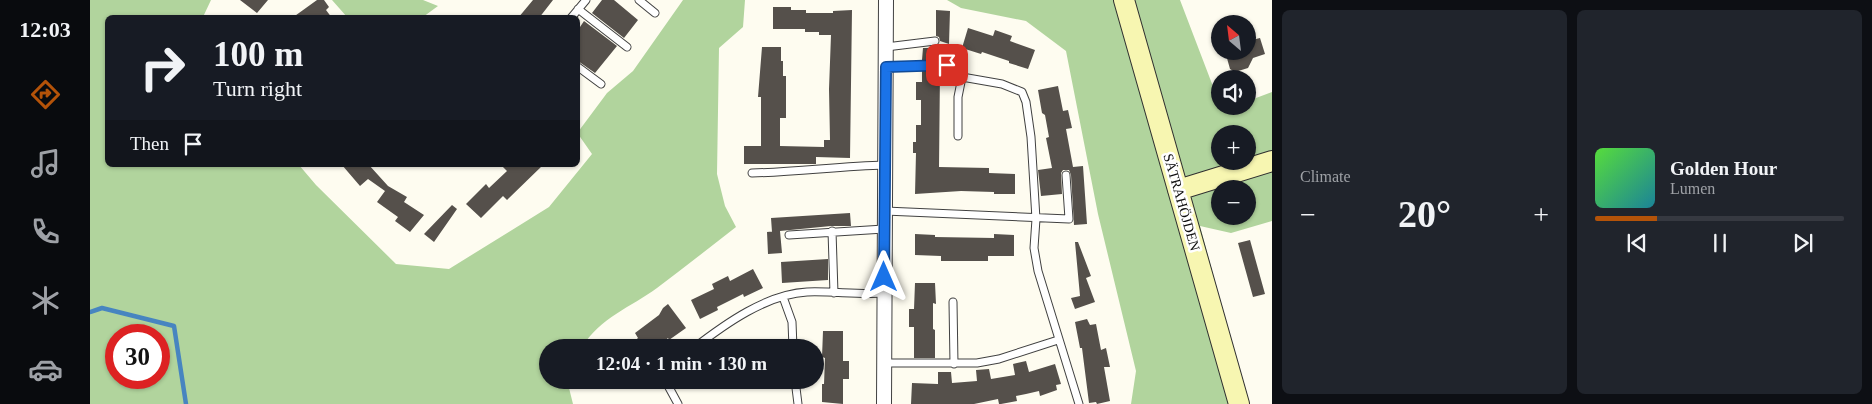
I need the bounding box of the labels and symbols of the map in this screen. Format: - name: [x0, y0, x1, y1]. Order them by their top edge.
- north arrow: [1211, 15, 1256, 60]
- pin: [926, 44, 968, 86]
- street label: SÄTRAHÖJDEN: [1160, 152, 1204, 252]
- position arrow: [857, 250, 909, 302]
- speed limit sign: 30: [105, 324, 170, 389]

